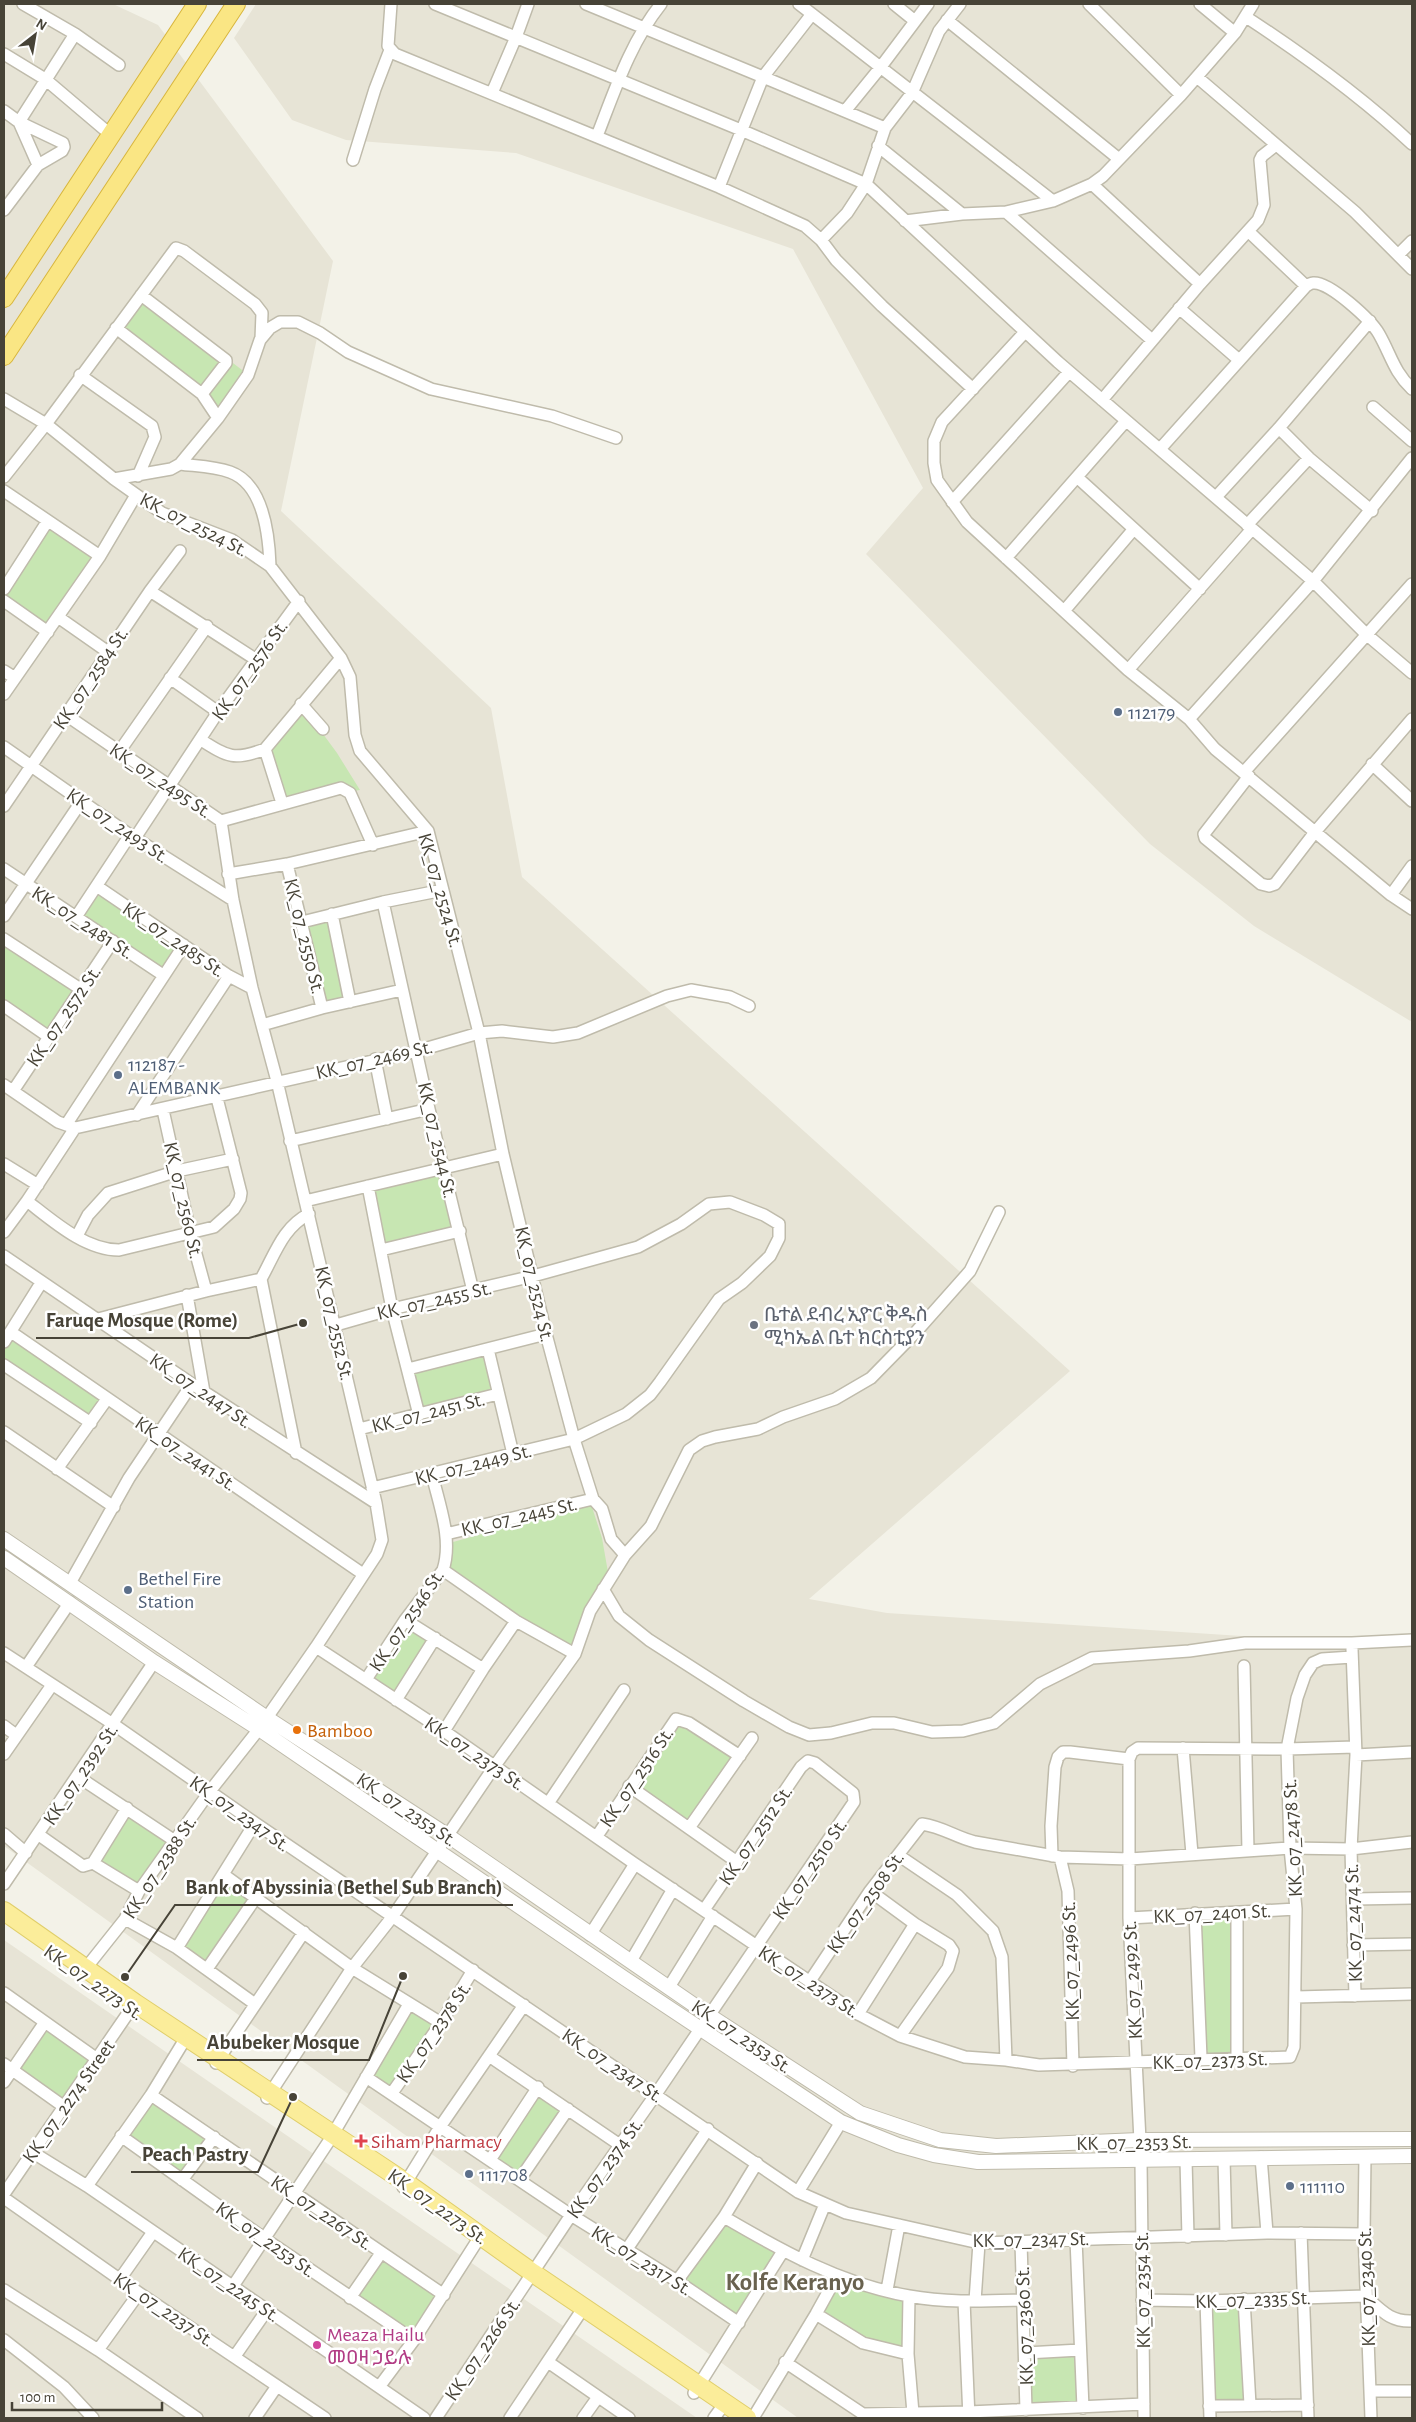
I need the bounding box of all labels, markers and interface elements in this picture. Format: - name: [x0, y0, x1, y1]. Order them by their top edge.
- north arrow: [10, 10, 60, 60]
- text: N: [33, 16, 49, 33]
- street label: KK_07_2524 St.: [136, 489, 251, 561]
- street label: KK_07_2576 St.: [208, 617, 292, 724]
- street label: KK_07_2584 St.: [49, 624, 132, 733]
- place label: 112179: [1128, 703, 1175, 723]
- marker: 112179: [1112, 706, 1124, 718]
- street label: KK_07_2495 St.: [106, 739, 215, 822]
- street label: KK_07_2493 St.: [63, 784, 172, 867]
- street label: KK_07_2524 St.: [414, 831, 466, 950]
- street label: KK_07_2550 St.: [280, 876, 328, 996]
- street label: KK_07_2481 St.: [28, 883, 137, 963]
- street label: KK_07_2485 St.: [119, 898, 228, 981]
- street label: KK_07_2572 St.: [23, 963, 105, 1071]
- street label: KK_07_2469 St.: [314, 1037, 435, 1083]
- place label: 112187 - ALEMBANK: [128, 1055, 220, 1098]
- marker: 112187 - ALEMBANK: [112, 1069, 124, 1081]
- street label: KK_07_2544 St.: [414, 1080, 460, 1200]
- street label: KK_07_2560 St.: [160, 1140, 206, 1261]
- street label: KK_07_2524 St.: [511, 1224, 557, 1344]
- street label: KK_07_2552 St.: [311, 1264, 357, 1382]
- street label: KK_07_2455 St.: [375, 1278, 494, 1324]
- callout: Faruqe Mosque (Rome): [36, 1302, 249, 1338]
- place label: ቤተል ደብረ ኢዮር ቅዱስ ሚካኤል ቤተ ክርስቲያን: [764, 1304, 928, 1348]
- text: Faruqe Mosque (Rome): [46, 1310, 238, 1331]
- marker: ቤተል ደብረ ኢዮር ቅዱስ ሚካኤል ቤተ ክርስቲያን: [748, 1319, 760, 1331]
- street label: KK_07_2447 St.: [146, 1349, 255, 1432]
- street label: KK_07_2451 St.: [370, 1389, 487, 1437]
- street label: KK_07_2441 St.: [131, 1413, 240, 1495]
- street label: KK_07_2449 St.: [413, 1441, 534, 1489]
- street label: KK_07_2445 St.: [459, 1494, 579, 1540]
- street label: KK_07_2546 St.: [365, 1566, 448, 1675]
- place label: Bethel Fire Station: [138, 1569, 221, 1612]
- marker: Bethel Fire Station: [122, 1584, 134, 1596]
- street label: KK_07_2373 St.: [421, 1713, 528, 1794]
- street label: KK_07_2392 St.: [40, 1720, 122, 1829]
- place label: Bamboo: [307, 1721, 373, 1741]
- marker: Bamboo: [291, 1724, 303, 1736]
- street label: KK_07_2516 St.: [596, 1724, 677, 1831]
- street label: KK_07_2353 St.: [353, 1769, 460, 1851]
- street label: KK_07_2347 St.: [186, 1772, 293, 1856]
- street label: KK_07_2478 St.: [1280, 1778, 1306, 1898]
- street label: KK_07_2512 St.: [715, 1782, 796, 1889]
- street label: KK_07_2388 St.: [119, 1813, 200, 1923]
- street label: KK_07_2510 St.: [769, 1816, 851, 1924]
- street label: KK_07_2508 St.: [823, 1848, 908, 1957]
- street label: KK_07_2474 St.: [1342, 1863, 1366, 1983]
- callout: Bank of Abyssinia (Bethel Sub Branch): [175, 1869, 513, 1905]
- text: Bank of Abyssinia (Bethel Sub Branch): [185, 1877, 503, 1898]
- street label: KK_07_2496 St.: [1059, 1901, 1083, 2021]
- street label: KK_07_2401 St.: [1153, 1901, 1272, 1927]
- street label: KK_07_2492 St.: [1120, 1920, 1146, 2040]
- street label: KK_07_2273 St.: [40, 1941, 147, 2024]
- street label: KK_07_2373 St.: [754, 1942, 862, 2022]
- street label: KK_07_2378 St.: [393, 1978, 475, 2087]
- street label: KK_07_2353 St.: [688, 1996, 795, 2078]
- callout: Abubeker Mosque: [197, 2024, 369, 2060]
- street label: KK_07_2347 St.: [558, 2025, 667, 2107]
- text: Abubeker Mosque: [207, 2032, 359, 2053]
- street label: KK_07_2274 Street: [19, 2036, 119, 2167]
- street label: KK_07_2373 St.: [1152, 2049, 1268, 2073]
- street label: KK_07_2374 St.: [563, 2115, 647, 2222]
- place label: Siham Pharmacy: [371, 2132, 502, 2152]
- street label: KK_07_2353 St.: [1076, 2132, 1192, 2154]
- marker: Siham Pharmacy: [355, 2135, 367, 2147]
- callout: Peach Pastry: [131, 2136, 258, 2172]
- text: Peach Pastry: [142, 2144, 249, 2165]
- street label: KK_07_2273 St.: [384, 2165, 491, 2248]
- place label: 111708: [479, 2165, 528, 2185]
- marker: 111708: [463, 2168, 475, 2180]
- street label: KK_07_2267 St.: [267, 2172, 376, 2254]
- place label: 111110: [1300, 2177, 1345, 2197]
- marker: 111110: [1284, 2180, 1296, 2192]
- street label: KK_07_2253 St.: [212, 2198, 319, 2281]
- street label: KK_07_2317 St.: [588, 2222, 695, 2300]
- street label: KK_07_2340 St.: [1355, 2227, 1379, 2347]
- street label: KK_07_2347 St.: [972, 2229, 1090, 2251]
- street label: KK_07_2354 St.: [1132, 2231, 1154, 2349]
- street label: KK_07_2245 St.: [174, 2244, 283, 2326]
- street label: KK_07_2360 St.: [1013, 2266, 1037, 2386]
- street label: KK_07_2237 St.: [109, 2269, 217, 2351]
- district label: Kolfe Keranyo: [726, 2270, 864, 2295]
- street label: KK_07_2335 St.: [1195, 2288, 1311, 2312]
- street label: KK_07_2266 St.: [441, 2295, 524, 2404]
- place label: Meaza Hailu መዐዛ ኃይሉ: [327, 2325, 424, 2368]
- marker: Meaza Hailu መዐዛ ኃይሉ: [311, 2339, 323, 2351]
- scale bar: [12, 2380, 162, 2412]
- text: 100 m: [20, 2390, 55, 2405]

